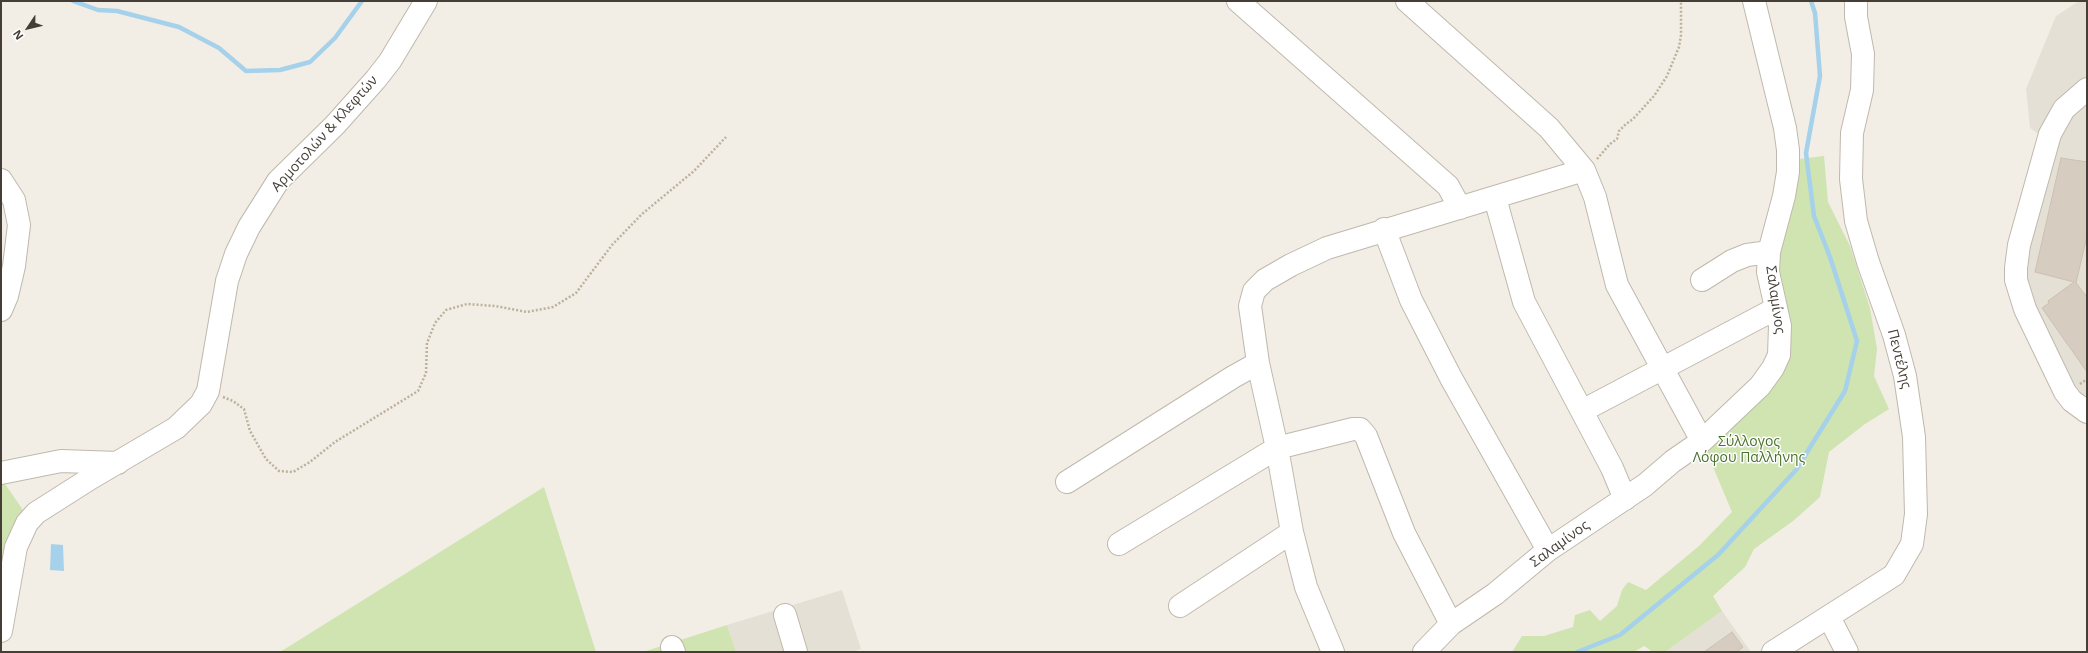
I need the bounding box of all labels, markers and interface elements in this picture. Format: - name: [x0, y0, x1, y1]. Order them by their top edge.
- north arrow: [8, 8, 48, 48]
- text: N: [9, 27, 26, 43]
- street label: Αρμοτολών & Κλεφτών: [268, 72, 382, 196]
- street label: Σαλαμίνος: [1762, 265, 1788, 335]
- street label: Πεντέλης: [1884, 328, 1914, 390]
- park label: Σύλλογος Λόφου Παλλήνης: [1693, 434, 1805, 466]
- street label: Σαλαμίνος: [1527, 517, 1593, 571]

